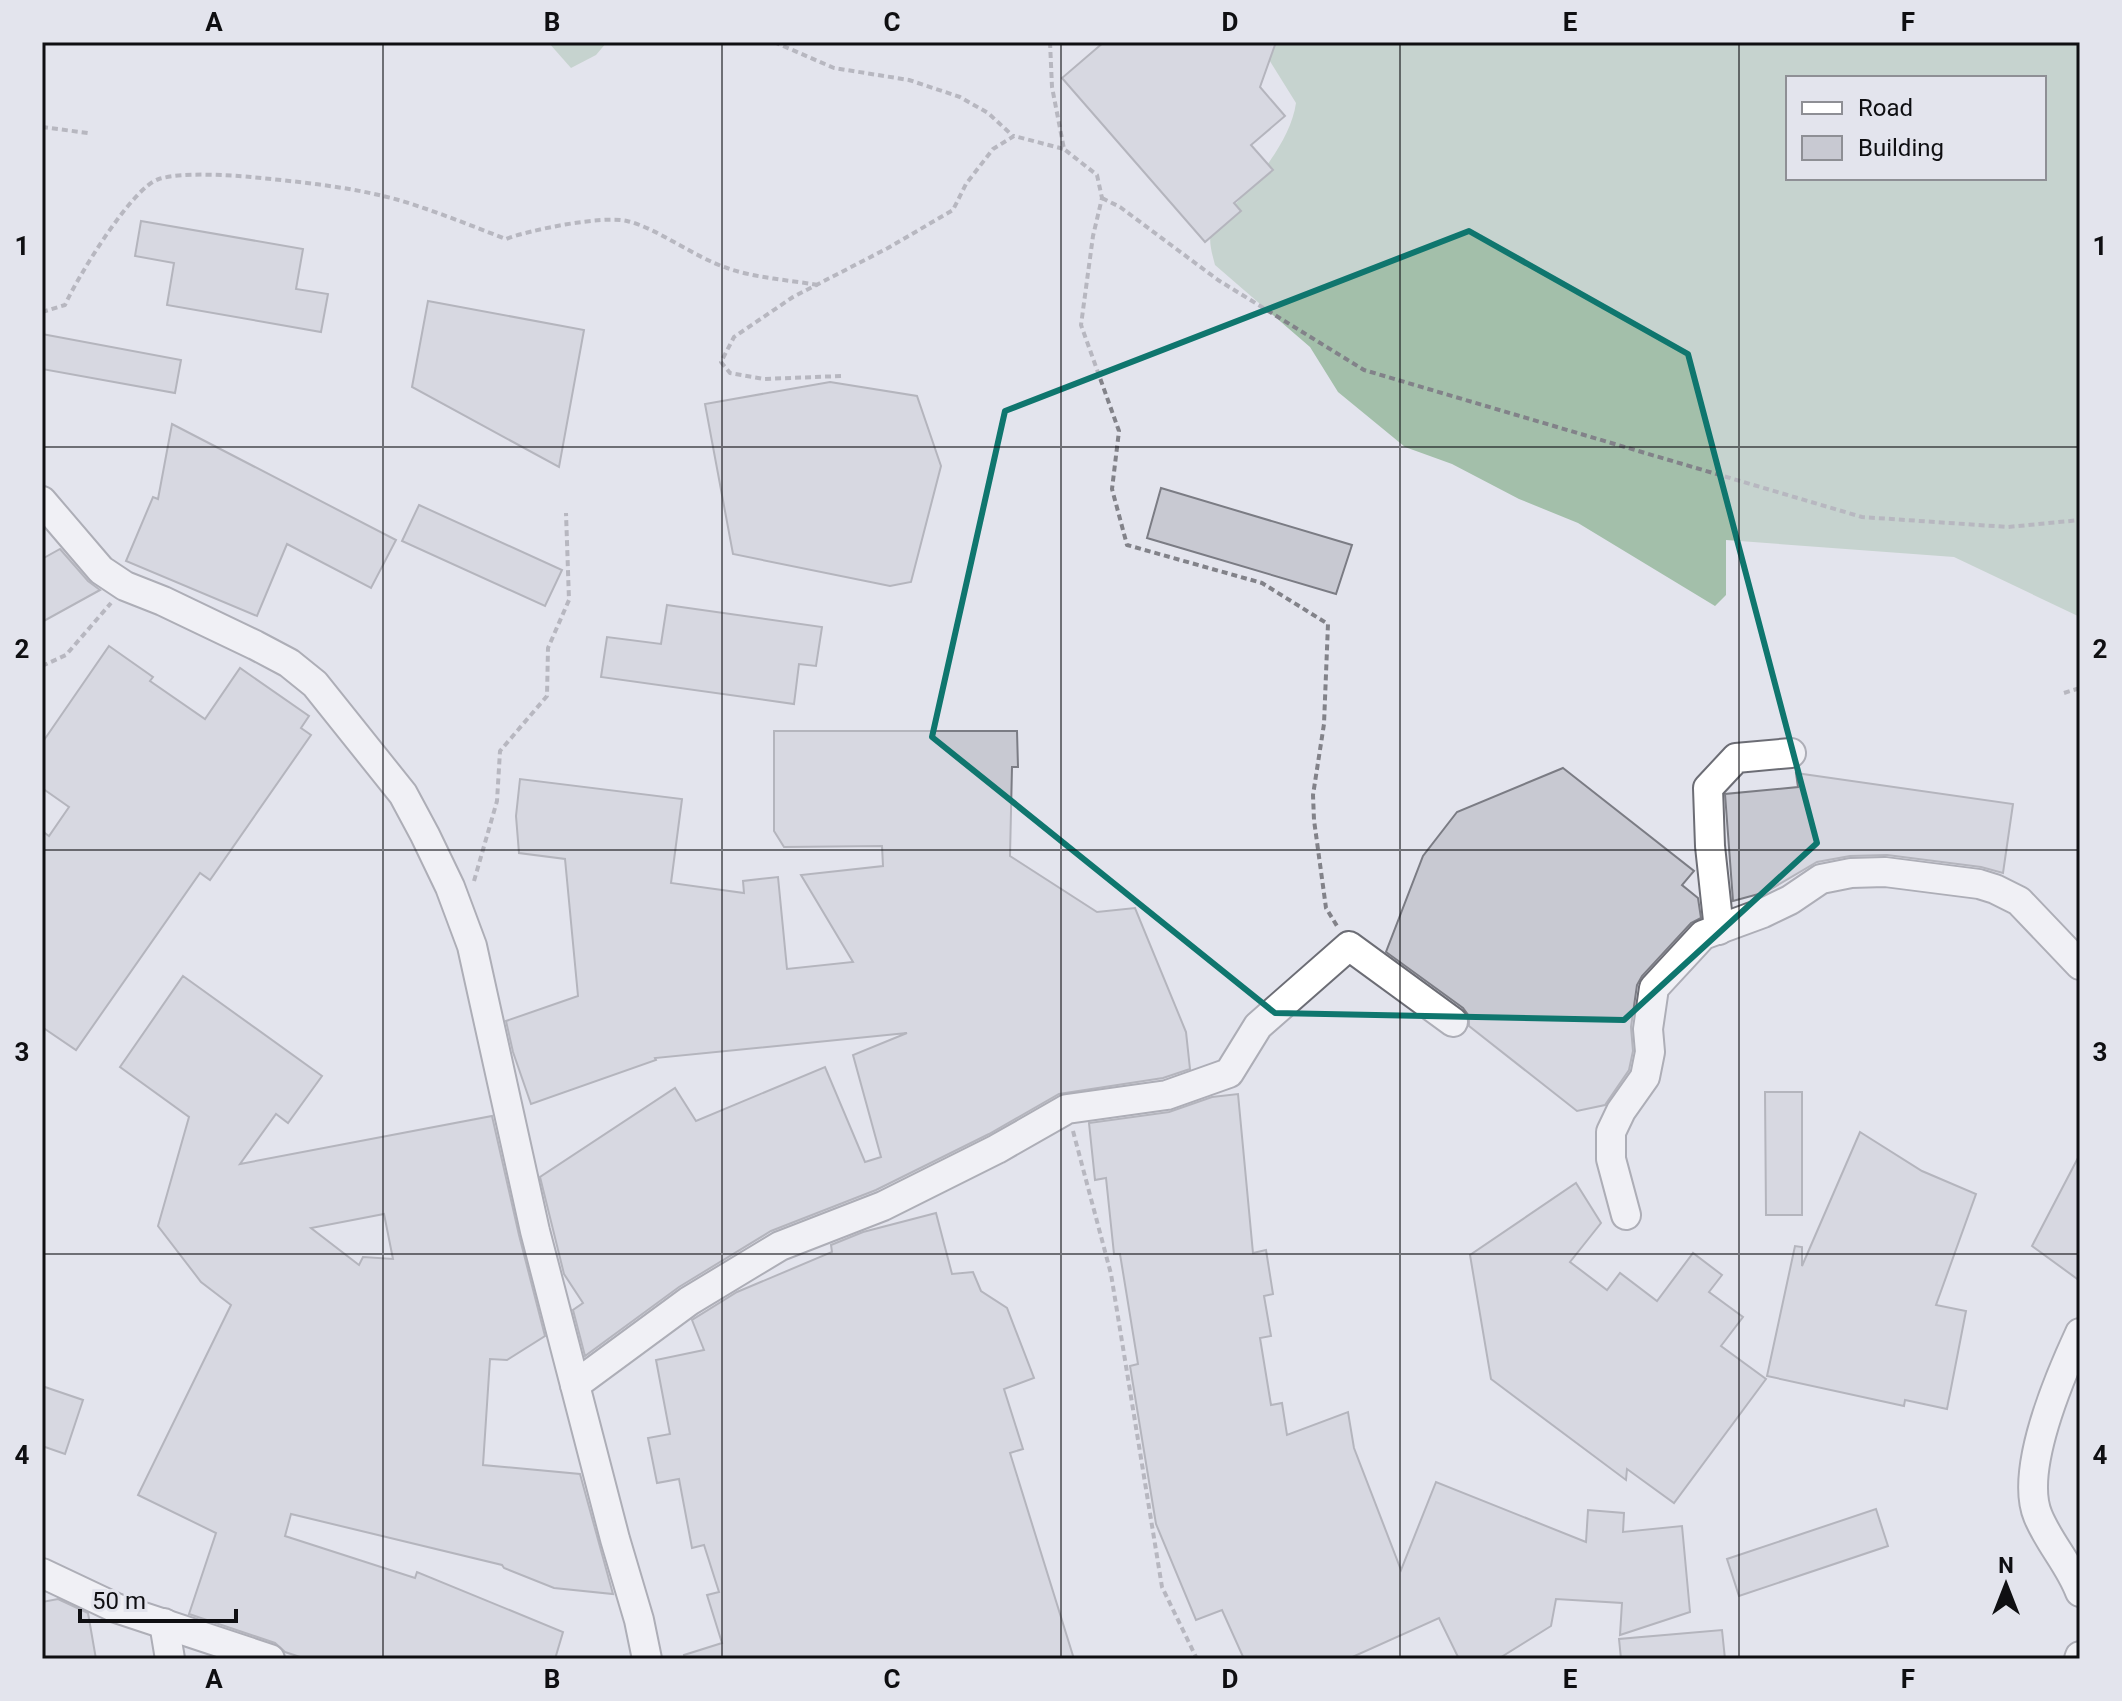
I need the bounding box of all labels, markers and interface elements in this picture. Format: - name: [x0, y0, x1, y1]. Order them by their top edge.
- text: A: [205, 7, 223, 37]
- text: B: [544, 7, 560, 37]
- text: C: [883, 7, 901, 37]
- text: D: [1222, 7, 1238, 37]
- text: E: [1563, 7, 1578, 37]
- text: F: [1901, 7, 1915, 37]
- legend: [1786, 76, 2046, 180]
- text: Road: [1858, 94, 1913, 122]
- text: Building: [1858, 134, 1944, 162]
- text: 1: [15, 231, 29, 261]
- text: 1: [2093, 231, 2107, 261]
- text: 2: [15, 634, 29, 664]
- text: 2: [2093, 634, 2107, 664]
- text: 3: [15, 1037, 29, 1067]
- text: 3: [2093, 1037, 2107, 1067]
- text: 4: [15, 1440, 30, 1470]
- text: 4: [2093, 1440, 2108, 1470]
- north arrow: [1966, 1545, 2046, 1625]
- text: N: [1998, 1553, 2014, 1578]
- scale bar: [80, 1573, 236, 1623]
- text: 50 m: [92, 1587, 146, 1615]
- text: A: [205, 1664, 223, 1694]
- text: B: [544, 1664, 560, 1694]
- text: C: [883, 1664, 901, 1694]
- text: D: [1222, 1664, 1238, 1694]
- text: E: [1563, 1664, 1578, 1694]
- text: F: [1901, 1664, 1915, 1694]

